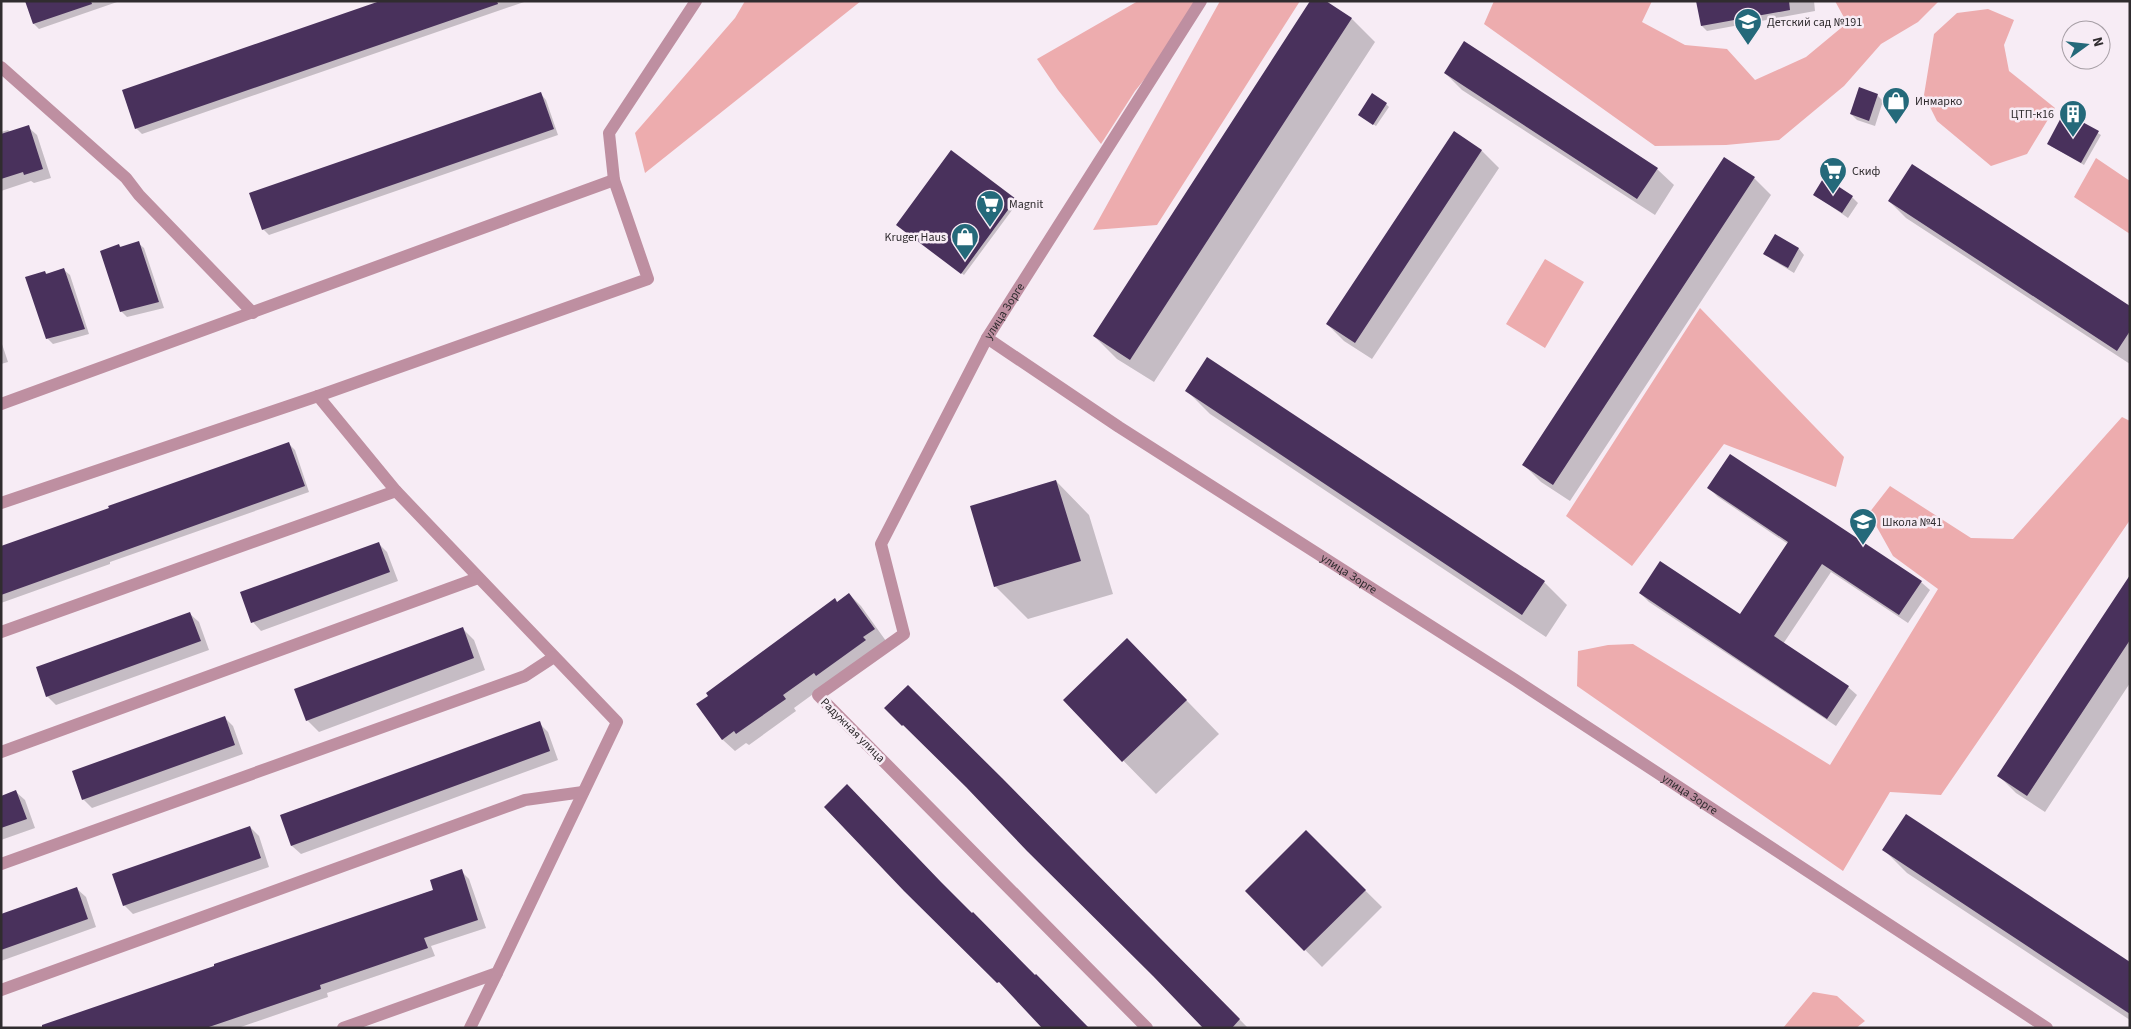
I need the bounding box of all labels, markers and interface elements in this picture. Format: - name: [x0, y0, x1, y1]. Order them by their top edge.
- school or university icon: Детский сад №191: [1733, 7, 1763, 46]
- place label: Детский сад №191: [1767, 14, 1862, 31]
- north arrow: [2061, 20, 2111, 70]
- text: N: [2087, 35, 2108, 49]
- shop icon: Инмарко: [1881, 86, 1911, 125]
- place label: Инмарко: [1915, 93, 1962, 110]
- building icon: ЦТП-к16: [2058, 99, 2088, 138]
- place label: ЦТП-к16: [2011, 106, 2054, 123]
- supermarket icon: Скиф: [1818, 156, 1848, 195]
- place label: Скиф: [1852, 163, 1881, 180]
- supermarket icon: Magnit: [975, 189, 1005, 228]
- place label: Magnit: [1009, 196, 1043, 213]
- shop icon: Kruger Haus: [950, 222, 980, 261]
- place label: Kruger Haus: [885, 229, 946, 246]
- street label: улица Зорге: [980, 280, 1029, 343]
- school or university icon: Школа №41: [1848, 507, 1878, 546]
- place label: Школа №41: [1882, 514, 1942, 531]
- street label: улица Зорге: [1317, 550, 1380, 599]
- street label: Радужная улица: [816, 694, 889, 767]
- street label: улица Зорге: [1658, 770, 1721, 819]

